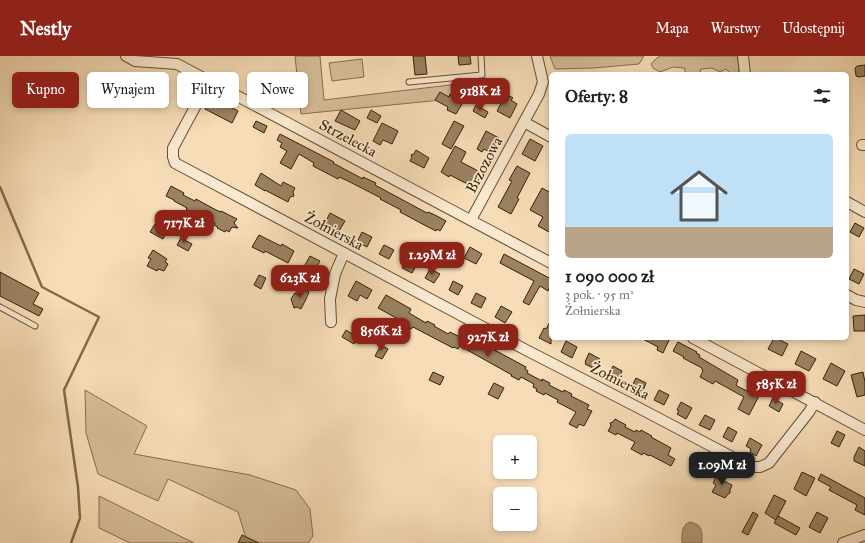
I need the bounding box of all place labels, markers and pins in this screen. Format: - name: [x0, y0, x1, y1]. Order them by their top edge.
- pin: 918K zł: [443, 78, 517, 112]
- pin: 717K zł: [147, 210, 221, 244]
- pin: 1.29M zł: [391, 242, 473, 276]
- pin: 623K zł: [263, 265, 337, 299]
- pin: 856K zł: [344, 318, 418, 352]
- pin: 927K zł: [451, 324, 525, 358]
- pin: 585K zł: [739, 371, 813, 405]
- pin: 1.09M zł: [681, 452, 763, 486]

